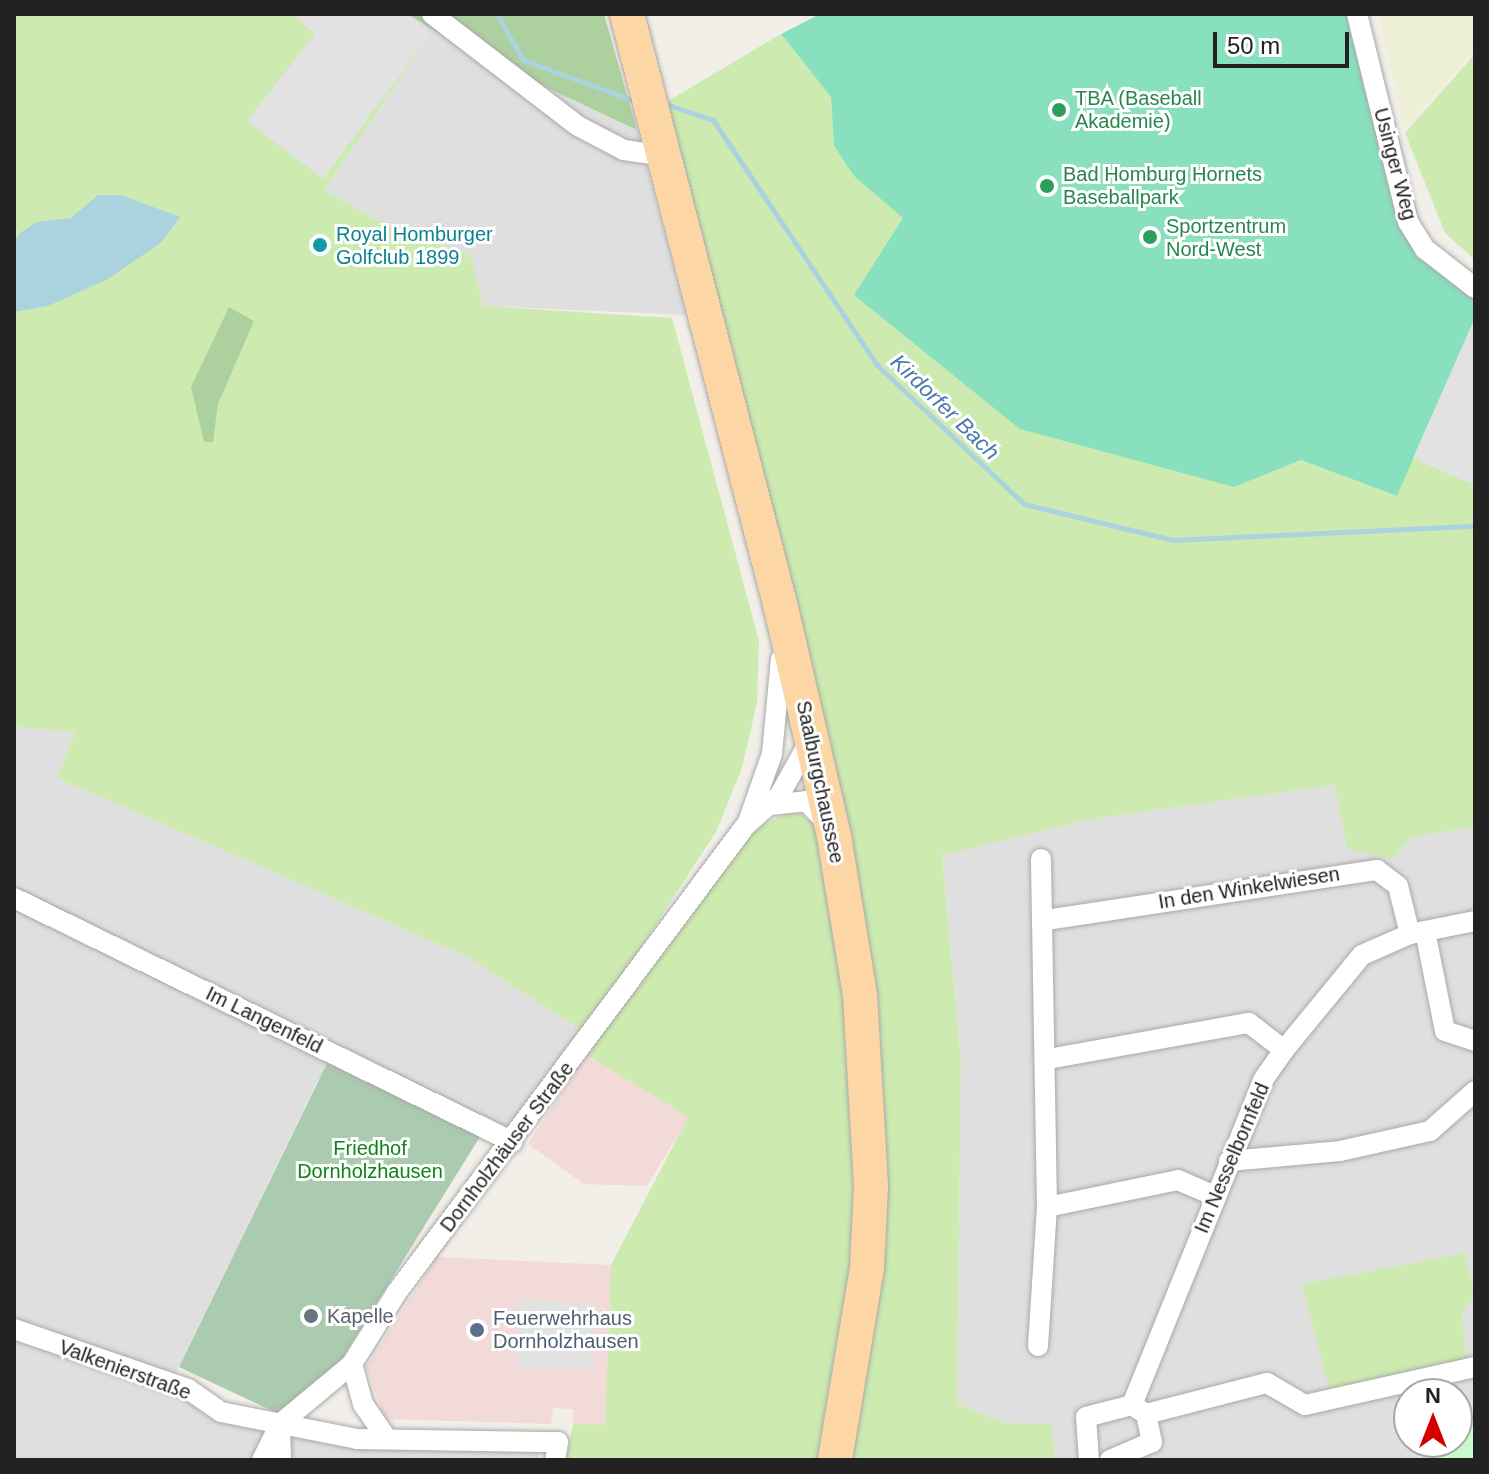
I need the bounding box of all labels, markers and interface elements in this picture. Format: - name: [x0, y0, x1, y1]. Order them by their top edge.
- scale bar: [1217, 16, 1353, 66]
- text: 50 m: [1227, 32, 1280, 59]
- place label: TBA (Baseball Akademie): [1075, 86, 1203, 133]
- marker: TBA (Baseball Akademie): [1050, 101, 1068, 119]
- street label: Usinger Weg: [1368, 105, 1422, 223]
- place label: Bad Homburg Hornets Baseballpark: [1063, 162, 1262, 209]
- marker: Bad Homburg Hornets Baseballpark: [1038, 177, 1056, 195]
- place label: Sportzentrum Nord-West: [1166, 214, 1286, 261]
- place label: Royal Homburger Golfclub 1899: [336, 222, 493, 269]
- marker: Sportzentrum Nord-West: [1141, 228, 1159, 246]
- marker: Royal Homburger Golfclub 1899: [311, 236, 329, 254]
- water label: Kirdorfer Bach: [885, 349, 1005, 465]
- street label: Saalburgchaussee: [791, 698, 849, 866]
- street label: In den Winkelwiesen: [1157, 862, 1341, 914]
- street label: Im Langenfeld: [202, 981, 326, 1059]
- street label: Dornholzhäuser Straße: [435, 1057, 579, 1237]
- street label: Im Nesselbornfeld: [1189, 1079, 1275, 1237]
- park label: Friedhof Dornholzhausen: [297, 1137, 443, 1184]
- place label: Kapelle: [327, 1304, 394, 1328]
- place label: Feuerwehrhaus Dornholzhausen: [493, 1306, 639, 1353]
- marker: Kapelle: [302, 1307, 320, 1325]
- marker: Feuerwehrhaus Dornholzhausen: [468, 1321, 486, 1339]
- street label: Valkenierstraße: [56, 1335, 194, 1405]
- north arrow: [1393, 1378, 1473, 1458]
- text: N: [1425, 1383, 1441, 1408]

